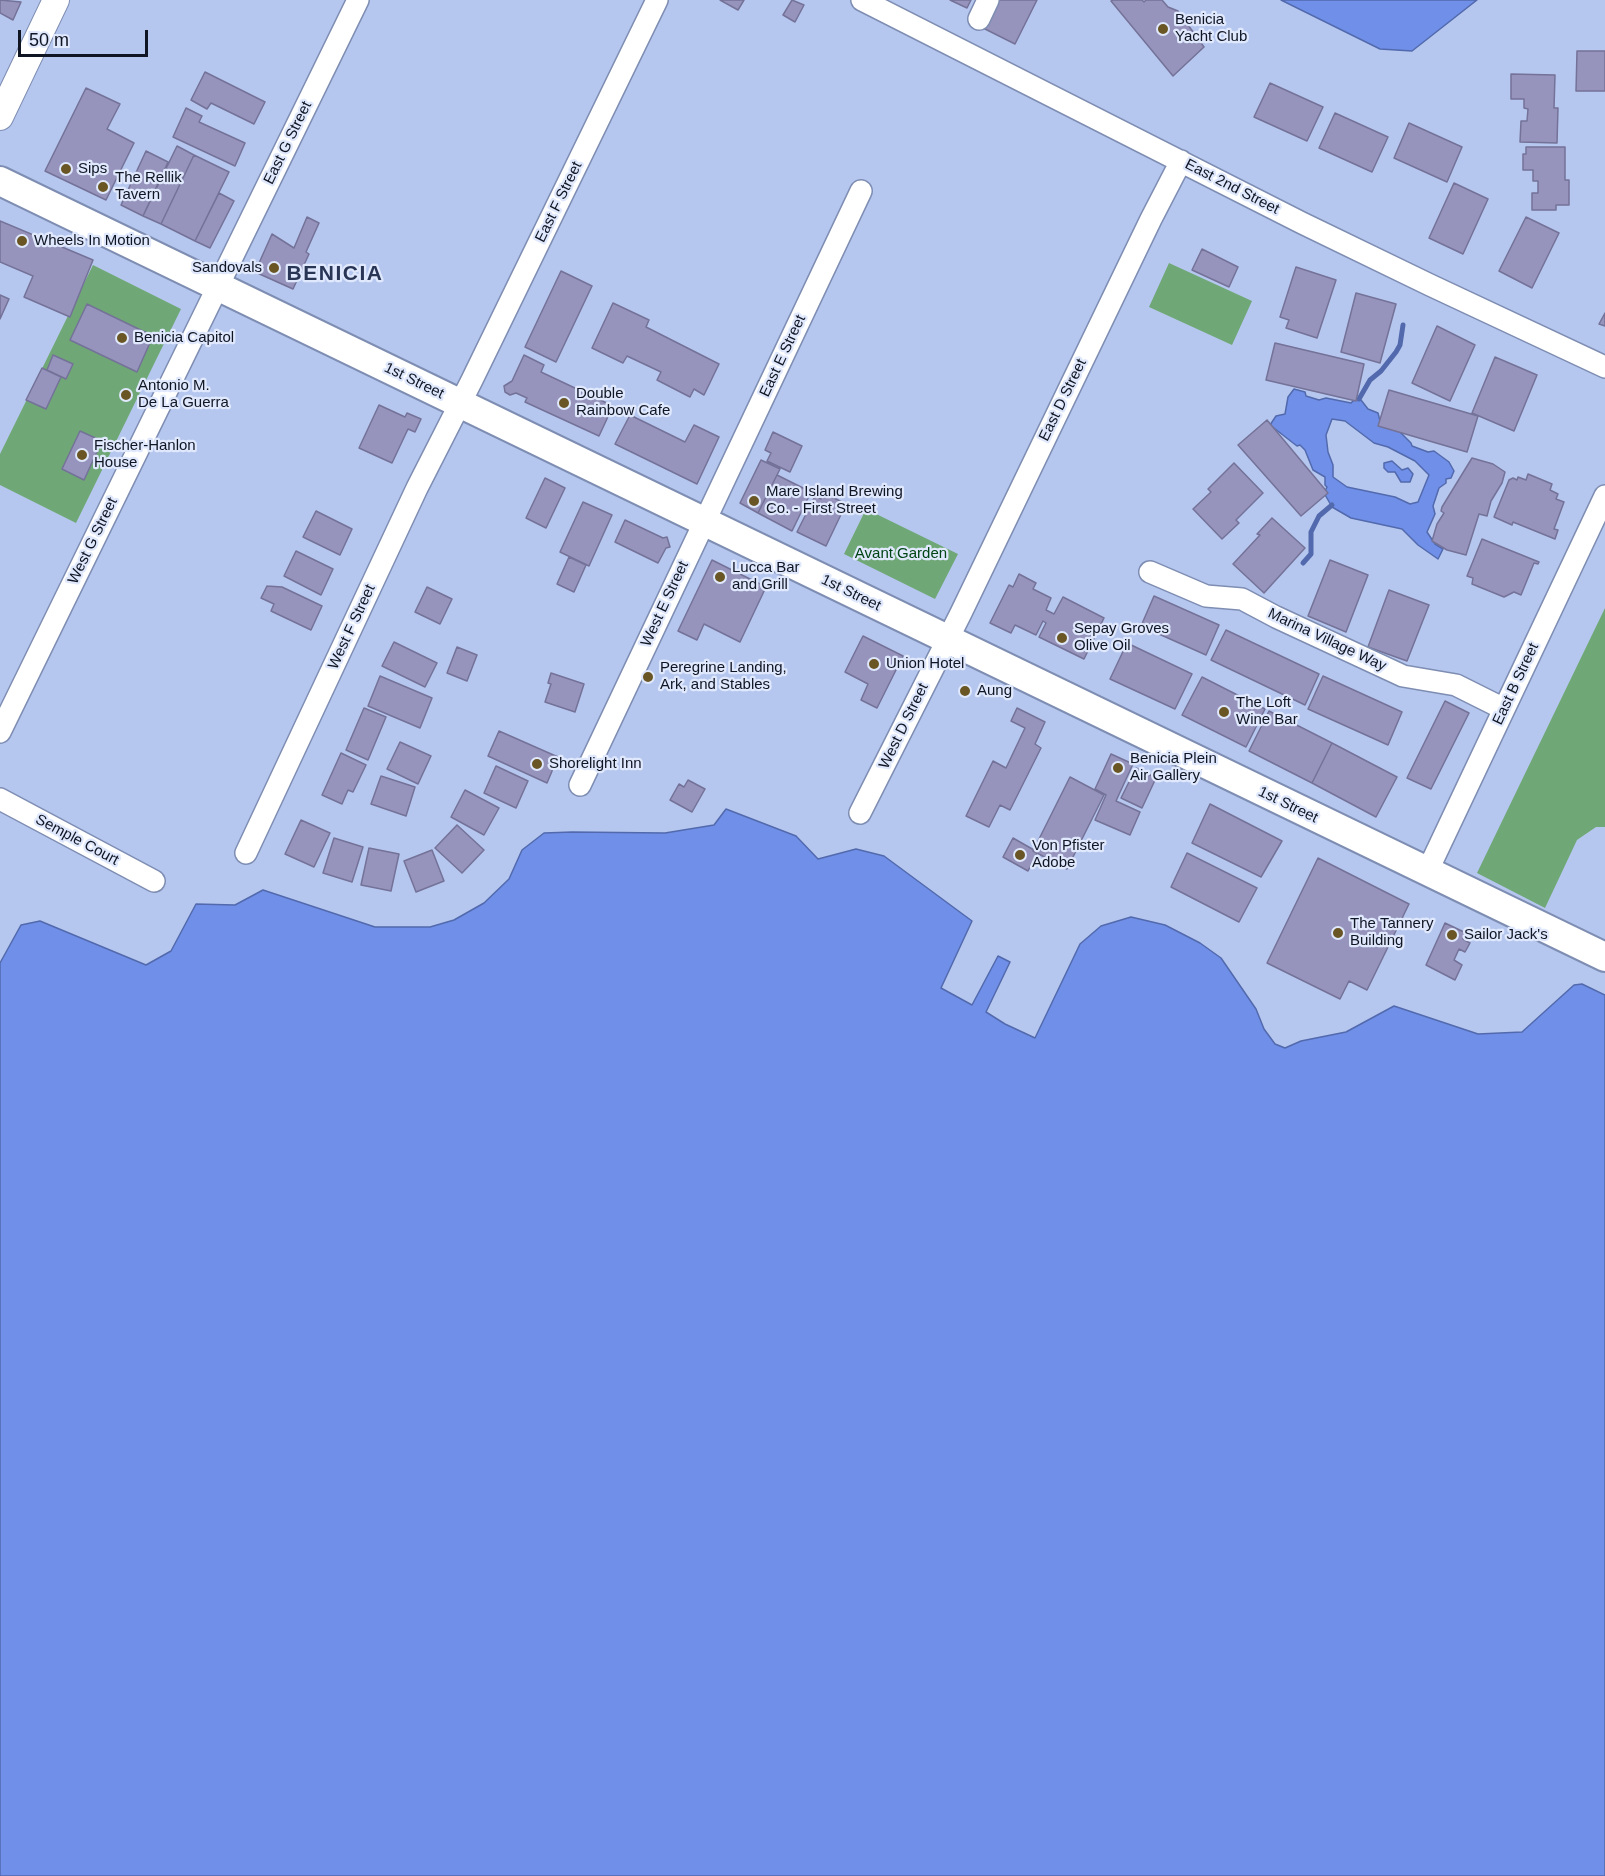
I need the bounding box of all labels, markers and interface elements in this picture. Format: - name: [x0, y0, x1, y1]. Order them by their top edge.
- place label: Benicia Yacht Club: [1175, 11, 1247, 46]
- scale bar: [21, 18, 152, 56]
- marker: Benicia Yacht Club: [1156, 22, 1170, 36]
- text: 50 m: [29, 30, 69, 50]
- street label: East G Street: [260, 99, 316, 187]
- street label: East 2nd Street: [1182, 156, 1282, 218]
- street label: East F Street: [532, 159, 586, 245]
- place label: Sips: [78, 160, 107, 178]
- marker: Sips: [59, 162, 73, 176]
- place label: The Rellik Tavern: [115, 169, 182, 204]
- marker: The Rellik Tavern: [96, 180, 110, 194]
- place label: Wheels In Motion: [34, 232, 150, 250]
- marker: Wheels In Motion: [15, 234, 29, 248]
- place label: Sandovals: [192, 259, 262, 277]
- marker: Sandovals: [267, 261, 281, 275]
- district label: BENICIA: [287, 261, 383, 287]
- street label: East E Street: [756, 312, 810, 400]
- place label: Benicia Capitol: [134, 329, 234, 347]
- marker: Benicia Capitol: [115, 331, 129, 345]
- street label: East D Street: [1035, 356, 1091, 444]
- street label: 1st Street: [381, 359, 447, 403]
- place label: Antonio M. De La Guerra: [138, 377, 229, 412]
- place label: Double Rainbow Cafe: [576, 385, 670, 420]
- marker: Antonio M. De La Guerra: [119, 388, 133, 402]
- marker: Double Rainbow Cafe: [557, 396, 571, 410]
- place label: Fischer-Hanlon House: [94, 437, 196, 472]
- marker: Fischer-Hanlon House: [75, 448, 89, 462]
- place label: Mare Island Brewing Co. - First Street: [766, 483, 903, 518]
- marker: Mare Island Brewing Co. - First Street: [747, 494, 761, 508]
- street label: West G Street: [64, 495, 122, 587]
- park label: Avant Garden: [855, 545, 947, 563]
- street label: West E Street: [637, 558, 693, 650]
- place label: Lucca Bar and Grill: [732, 559, 800, 594]
- marker: Lucca Bar and Grill: [713, 570, 727, 584]
- street label: 1st Street: [818, 571, 884, 615]
- street label: West F Street: [325, 582, 379, 672]
- street label: Marina Village Way: [1265, 605, 1389, 675]
- place label: Sepay Groves Olive Oil: [1074, 620, 1169, 655]
- marker: Sepay Groves Olive Oil: [1055, 631, 1069, 645]
- street label: East B Street: [1489, 640, 1543, 728]
- place label: Union Hotel: [886, 655, 964, 673]
- marker: Union Hotel: [867, 657, 881, 671]
- place label: Peregrine Landing, Ark, and Stables: [660, 659, 787, 694]
- marker: Peregrine Landing, Ark, and Stables: [641, 670, 655, 684]
- street label: West D Street: [876, 680, 932, 772]
- place label: Aung: [977, 682, 1012, 700]
- marker: Aung: [958, 684, 972, 698]
- place label: The Loft Wine Bar: [1236, 694, 1298, 729]
- marker: The Loft Wine Bar: [1217, 705, 1231, 719]
- place label: Benicia Plein Air Gallery: [1130, 750, 1217, 785]
- place label: Shorelight Inn: [549, 755, 642, 773]
- marker: Shorelight Inn: [530, 757, 544, 771]
- marker: Benicia Plein Air Gallery: [1111, 761, 1125, 775]
- street label: 1st Street: [1255, 783, 1321, 827]
- street label: Semple Court: [32, 811, 122, 869]
- place label: Von Pfister Adobe: [1032, 837, 1105, 872]
- marker: Von Pfister Adobe: [1013, 848, 1027, 862]
- place label: The Tannery Building: [1350, 915, 1433, 950]
- marker: The Tannery Building: [1331, 926, 1345, 940]
- place label: Sailor Jack's: [1464, 926, 1548, 944]
- marker: Sailor Jack's: [1445, 928, 1459, 942]

